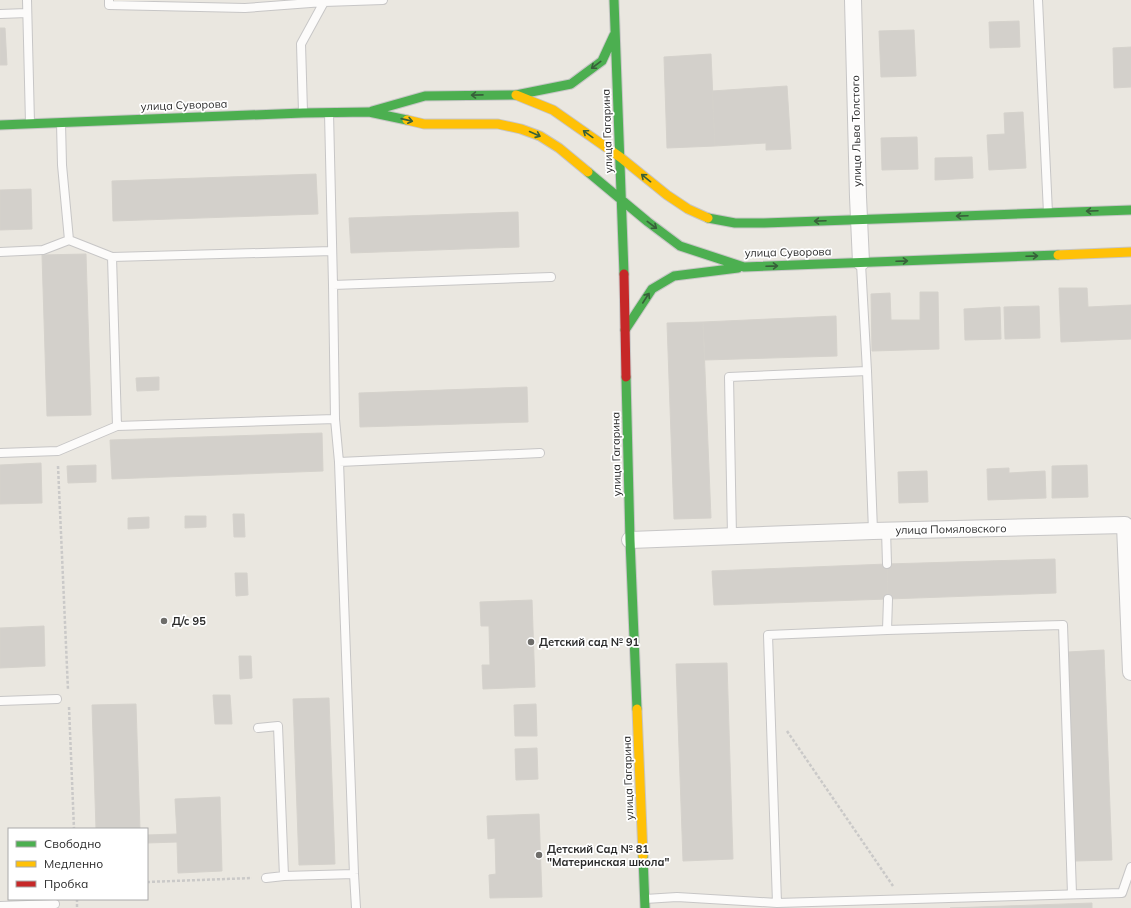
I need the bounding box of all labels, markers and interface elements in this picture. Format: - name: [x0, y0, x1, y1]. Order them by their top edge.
- one-way arrow: [590, 61, 601, 70]
- street label: улица Льва Толстого: [848, 75, 864, 187]
- street label: улица Гагарина: [599, 89, 615, 173]
- one-way arrow: [471, 91, 484, 99]
- street label: улица Суворова: [140, 96, 228, 114]
- one-way arrow: [400, 117, 413, 125]
- one-way arrow: [583, 130, 594, 138]
- one-way arrow: [528, 131, 540, 139]
- one-way arrow: [641, 174, 652, 183]
- one-way arrow: [1086, 208, 1099, 215]
- one-way arrow: [956, 212, 969, 220]
- one-way arrow: [814, 217, 827, 225]
- one-way arrow: [646, 221, 657, 229]
- street label: улица Суворова: [745, 244, 831, 260]
- one-way arrow: [1025, 252, 1038, 260]
- one-way arrow: [895, 257, 908, 264]
- one-way arrow: [765, 262, 778, 269]
- one-way arrow: [642, 292, 651, 303]
- street label: улица Гагарина: [608, 412, 624, 496]
- street label: улица Помяловского: [895, 521, 1007, 537]
- place label: Д/с 95: [172, 614, 206, 628]
- marker: Д/с 95: [159, 616, 169, 626]
- place label: Детский сад № 91: [539, 635, 640, 649]
- marker: Детский сад № 91: [526, 637, 536, 647]
- street label: улица Гагарина: [620, 736, 636, 820]
- legend: [8, 828, 148, 900]
- text: Свободно: [44, 836, 101, 851]
- place label: Детский Сад № 81 "Материнская школа": [547, 842, 670, 869]
- marker: Детский Сад № 81 "Материнская школа": [534, 850, 544, 860]
- text: Медленно: [44, 856, 103, 871]
- text: Пробка: [44, 876, 88, 891]

